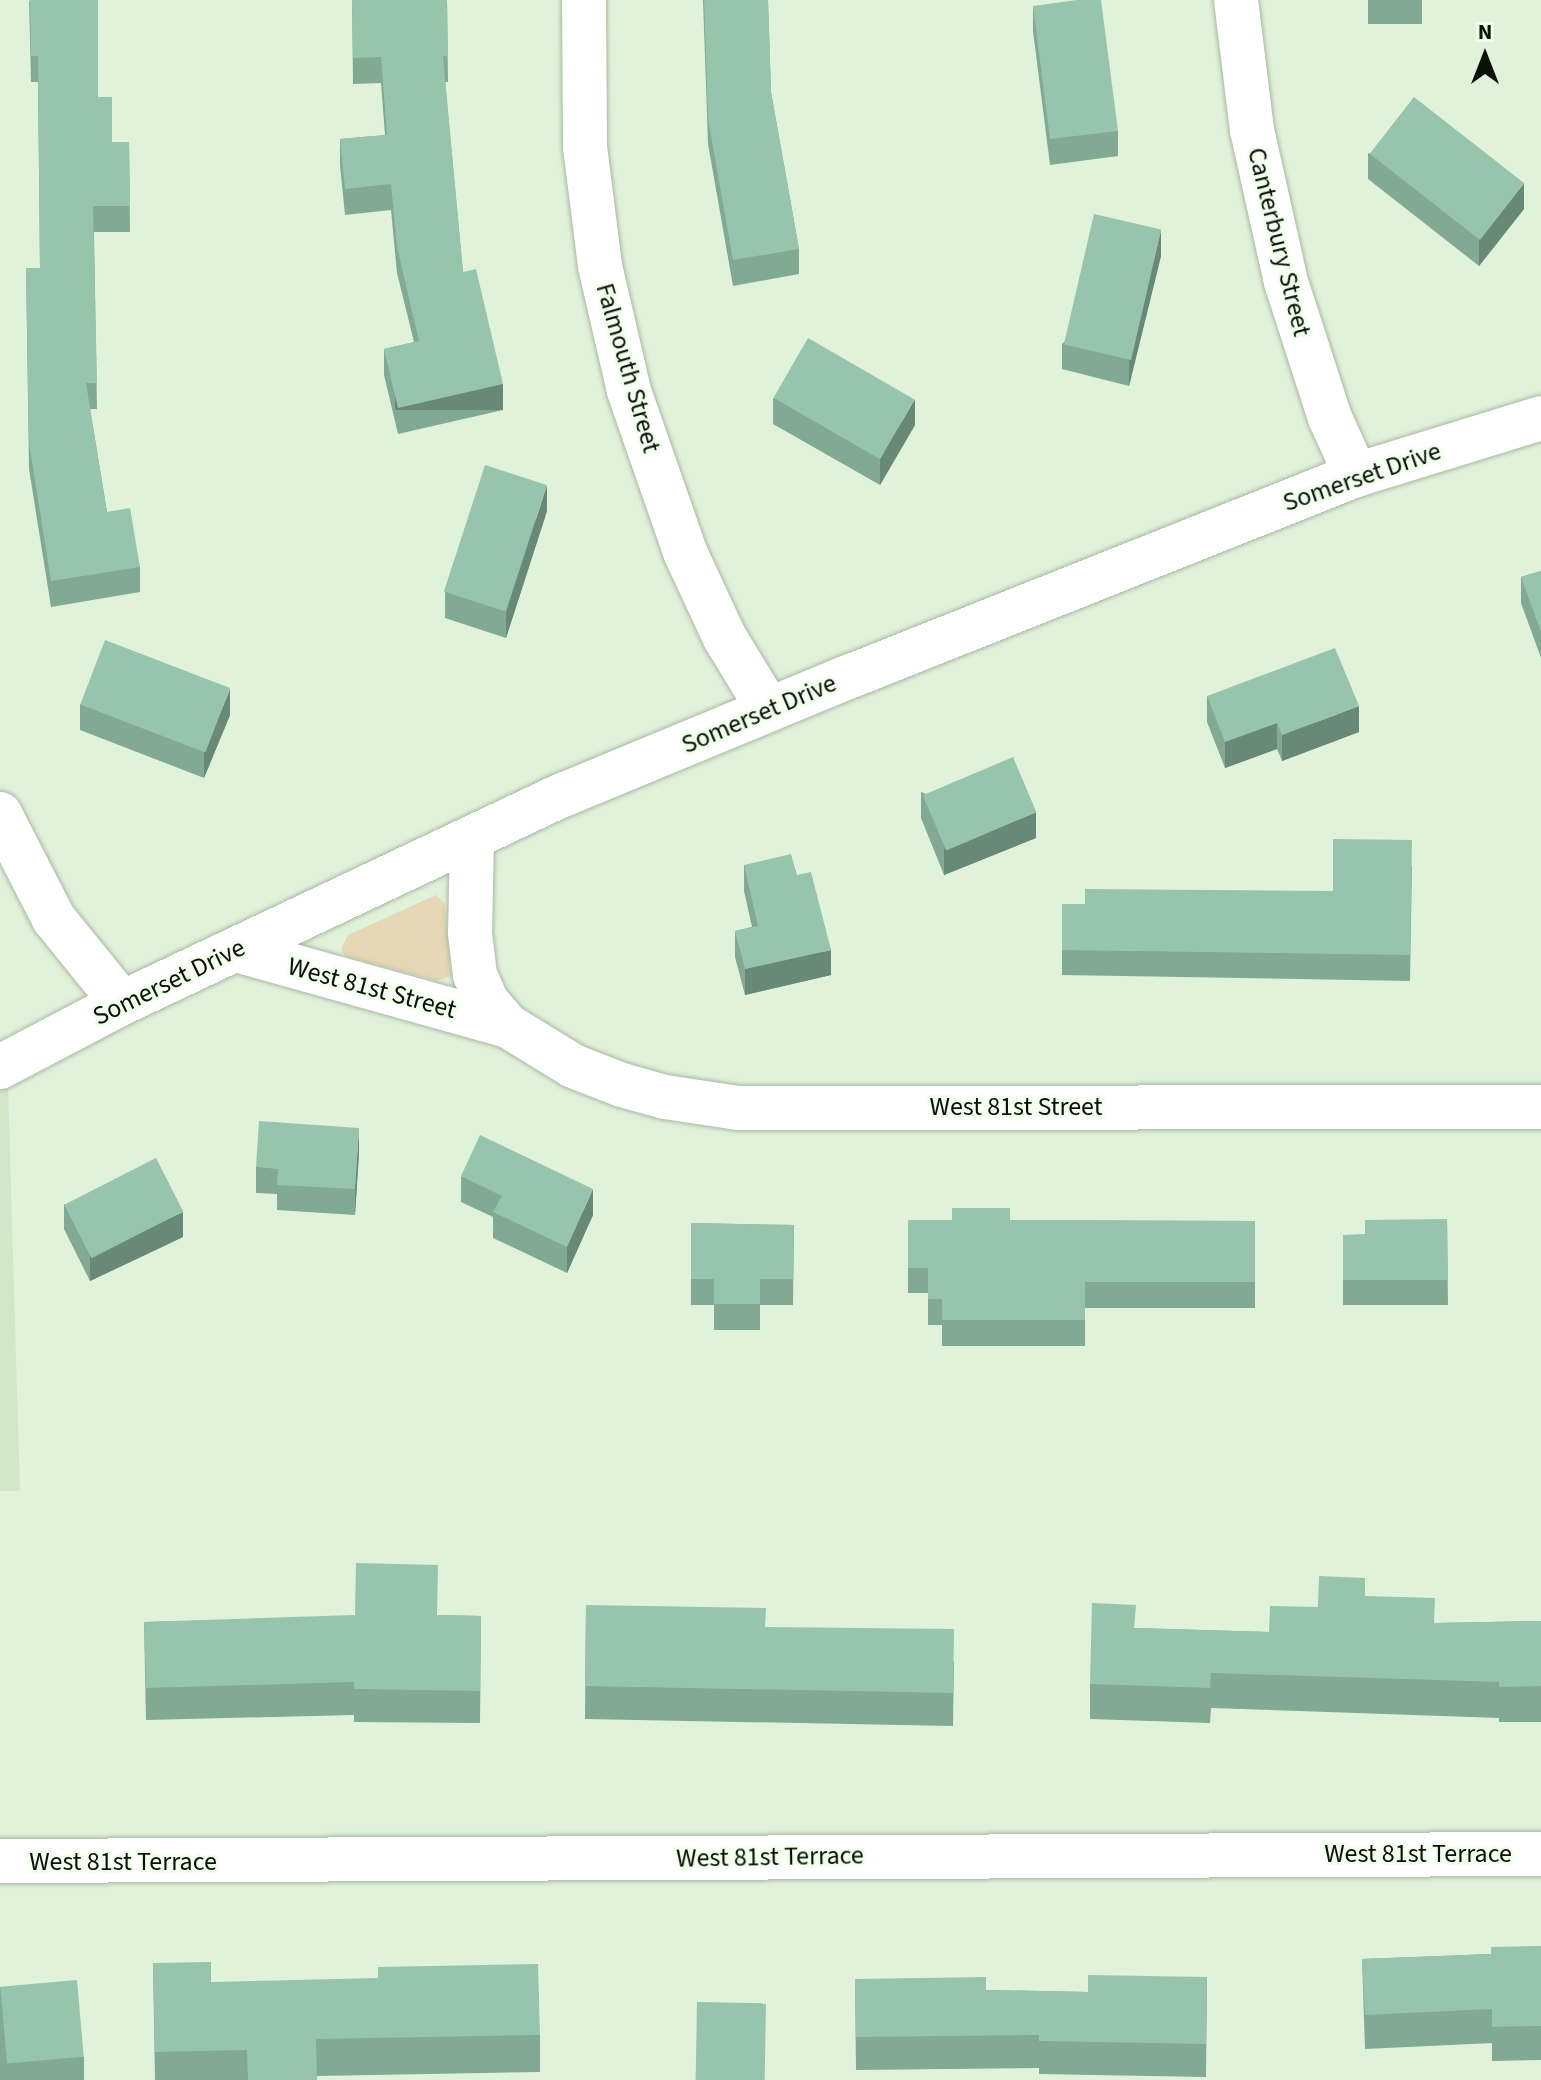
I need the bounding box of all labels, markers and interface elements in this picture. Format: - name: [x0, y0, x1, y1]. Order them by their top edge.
- north arrow: [1445, 16, 1525, 96]
- text: N: [1478, 16, 1492, 48]
- street label: Canterbury Street: [1240, 144, 1318, 340]
- street label: Falmouth Street: [589, 280, 667, 456]
- street label: Somerset Drive: [1279, 435, 1445, 519]
- street label: Somerset Drive: [677, 667, 841, 761]
- street label: Somerset Drive: [88, 932, 250, 1032]
- street label: West 81st Street: [284, 951, 460, 1025]
- street label: West 81st Street: [929, 1091, 1103, 1123]
- street label: West 81st Terrace: [1324, 1838, 1512, 1870]
- street label: West 81st Terrace: [676, 1840, 864, 1874]
- street label: West 81st Terrace: [29, 1846, 217, 1878]

